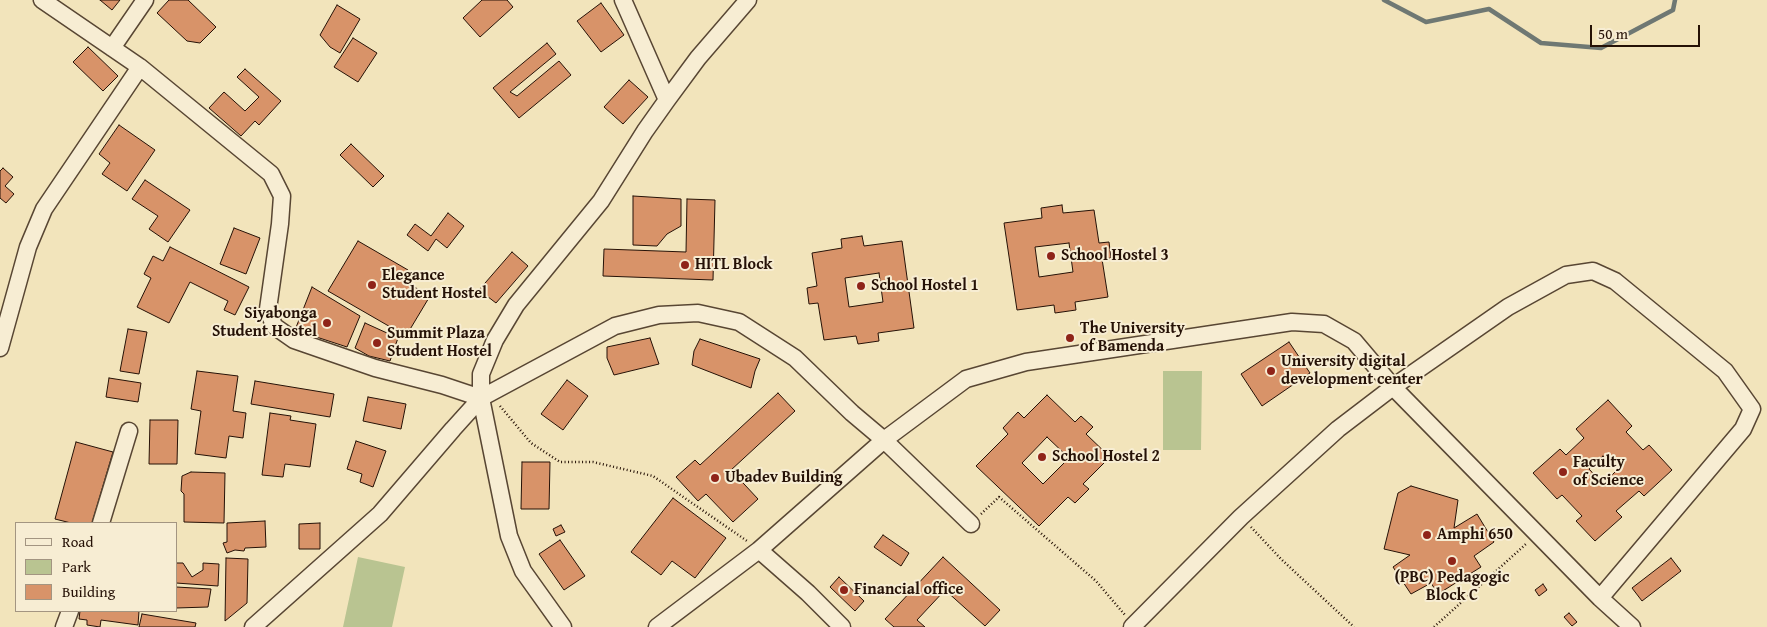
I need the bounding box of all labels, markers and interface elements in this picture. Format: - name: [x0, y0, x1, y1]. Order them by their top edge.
- scale bar: [1592, 15, 1702, 47]
- text: 50 m: [1598, 23, 1628, 44]
- place label: School Hostel 3: [1061, 246, 1169, 266]
- marker: School Hostel 3: [1045, 250, 1057, 262]
- place label: HITL Block: [695, 255, 772, 275]
- marker: HITL Block: [679, 259, 691, 271]
- place label: Elegance Student Hostel: [382, 266, 487, 304]
- place label: School Hostel 1: [871, 276, 979, 296]
- marker: Elegance Student Hostel: [366, 279, 378, 291]
- marker: School Hostel 1: [855, 280, 867, 292]
- place label: Siyabonga Student Hostel: [212, 304, 317, 342]
- marker: Siyabonga Student Hostel: [321, 317, 333, 329]
- place label: The University of Bamenda: [1080, 319, 1185, 357]
- place label: Summit Plaza Student Hostel: [387, 324, 492, 362]
- marker: The University of Bamenda: [1064, 332, 1076, 344]
- marker: Summit Plaza Student Hostel: [371, 337, 383, 349]
- place label: University digital development center: [1281, 352, 1423, 390]
- marker: University digital development center: [1265, 365, 1277, 377]
- place label: School Hostel 2: [1052, 447, 1160, 467]
- marker: School Hostel 2: [1036, 451, 1048, 463]
- place label: Faculty of Science: [1573, 453, 1644, 491]
- marker: Faculty of Science: [1557, 466, 1569, 478]
- place label: Ubadev Building: [725, 468, 843, 488]
- marker: Ubadev Building: [709, 472, 721, 484]
- legend: [15, 522, 178, 612]
- place label: Amphi 650: [1437, 525, 1513, 545]
- marker: Amphi 650: [1421, 529, 1433, 541]
- text: Road: [62, 531, 93, 552]
- marker: (PBC) Pedagogic Block C: [1446, 555, 1458, 567]
- text: Park: [62, 556, 91, 577]
- place label: (PBC) Pedagogic Block C: [1395, 568, 1509, 606]
- place label: Financial office: [854, 580, 963, 600]
- text: Building: [62, 581, 115, 602]
- marker: Financial office: [838, 584, 850, 596]

